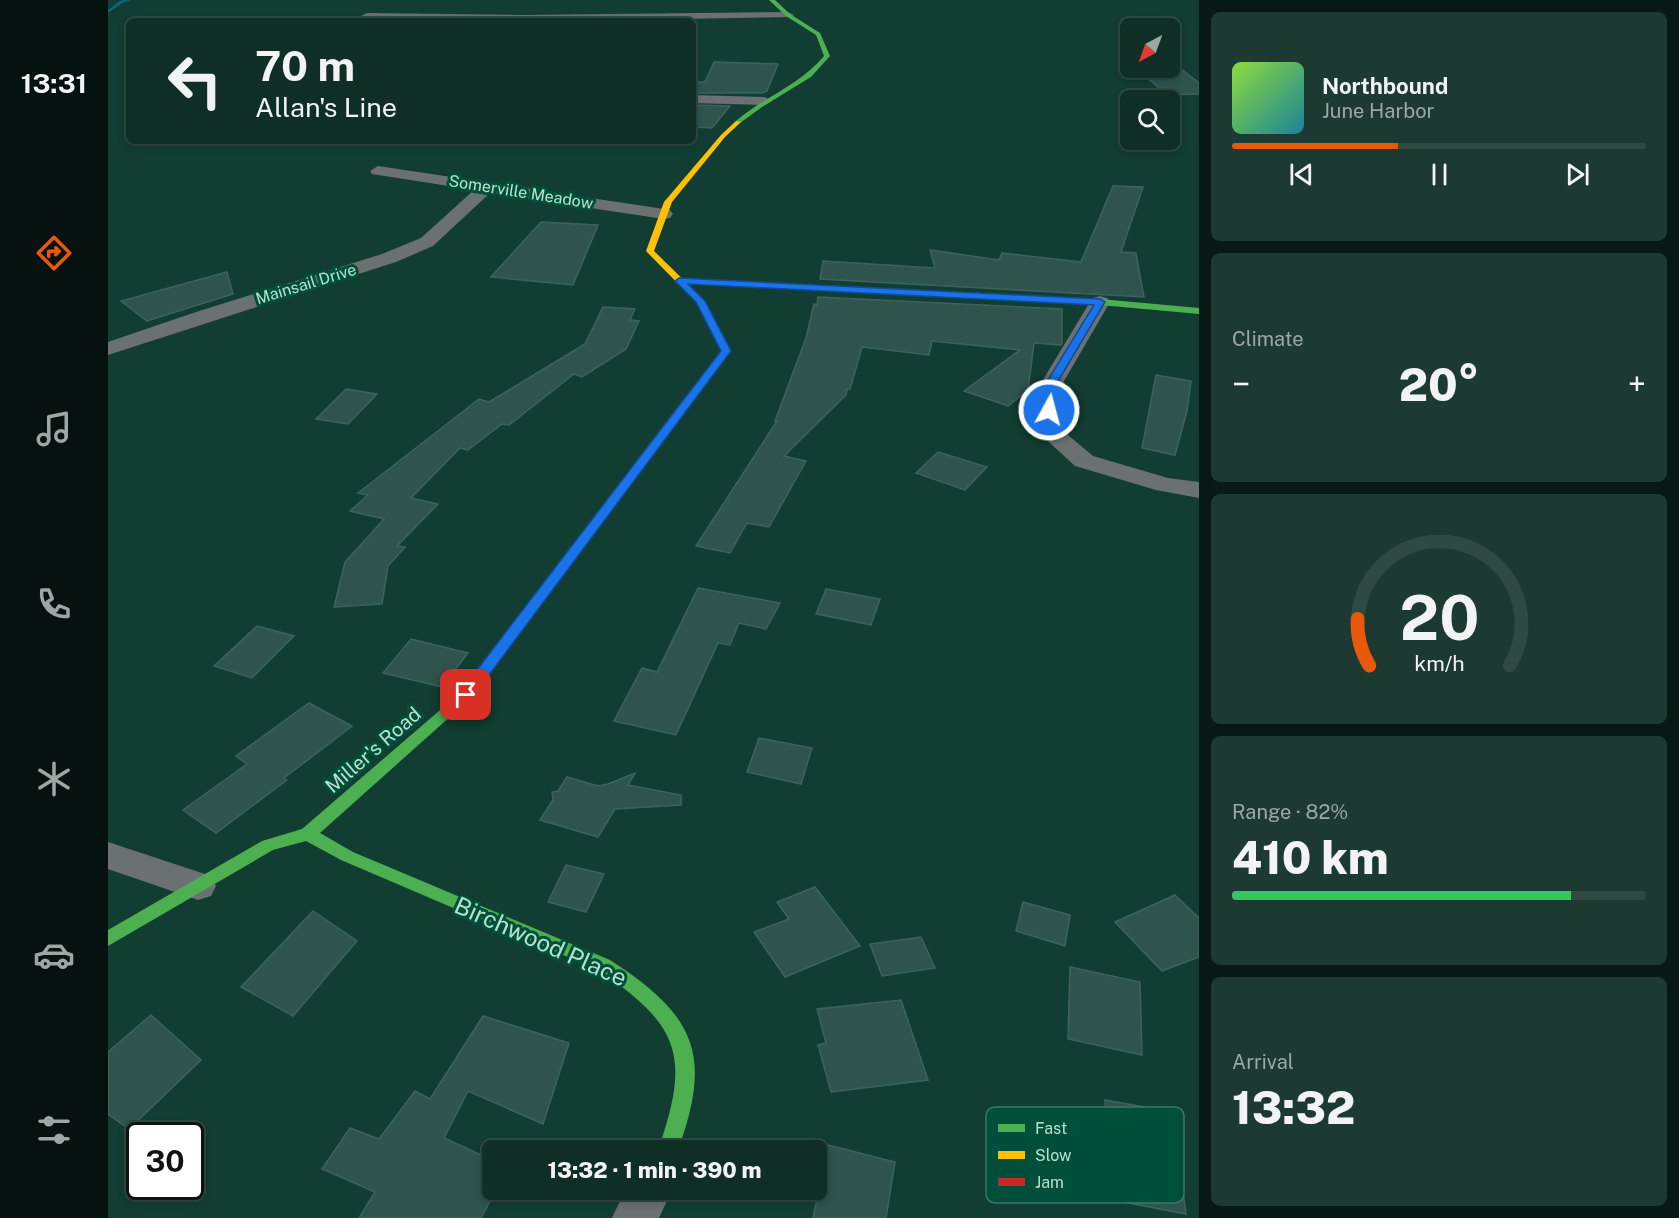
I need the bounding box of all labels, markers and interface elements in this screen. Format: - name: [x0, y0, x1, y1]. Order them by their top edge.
- north arrow: [1120, 18, 1180, 78]
- map controls: [1120, 18, 1180, 150]
- text: 70 m: [255, 41, 355, 90]
- icon: left: [156, 42, 234, 120]
- text: 13:31: [21, 67, 87, 99]
- text: Northbound: [1322, 73, 1448, 99]
- button: search: [1120, 90, 1180, 150]
- text: Allan's Line: [255, 91, 397, 123]
- text: June Harbor: [1322, 99, 1434, 123]
- icon: previous: [1285, 158, 1318, 191]
- icon: pause: [1423, 158, 1456, 191]
- icon: next: [1561, 158, 1594, 191]
- street label: Somerville Meadow: [447, 171, 595, 213]
- icon: directions: [33, 232, 75, 274]
- street label: Mainsail Drive: [253, 260, 359, 308]
- text: Climate: [1232, 327, 1304, 351]
- text: 20°: [1399, 358, 1479, 411]
- text: −: [1232, 365, 1250, 403]
- text: +: [1628, 365, 1646, 403]
- position arrow: [1017, 378, 1081, 442]
- icon: music: [33, 408, 75, 450]
- text: 20: [1399, 581, 1479, 654]
- icon: phone: [33, 583, 75, 625]
- text: km/h: [1414, 651, 1464, 676]
- pin: [440, 669, 491, 720]
- icon: arrive: [449, 678, 482, 711]
- street label: Miller's Road: [320, 702, 426, 798]
- icon: climate: [33, 758, 75, 800]
- text: Range · 82%: [1232, 800, 1348, 824]
- text: 410 km: [1232, 831, 1389, 884]
- street label: Birchwood Place: [450, 890, 632, 992]
- icon: car: [33, 934, 75, 976]
- text: Arrival: [1232, 1050, 1294, 1074]
- text: 13:32: [1232, 1081, 1355, 1134]
- legend: [986, 1107, 1184, 1203]
- icon: filters: [33, 1109, 75, 1151]
- text: Fast: [1035, 1119, 1067, 1138]
- speed limit sign: 30: [126, 1122, 204, 1200]
- text: Slow: [1035, 1146, 1072, 1165]
- text: 13:32 · 1 min · 390 m: [547, 1157, 762, 1183]
- text: Jam: [1035, 1173, 1064, 1192]

